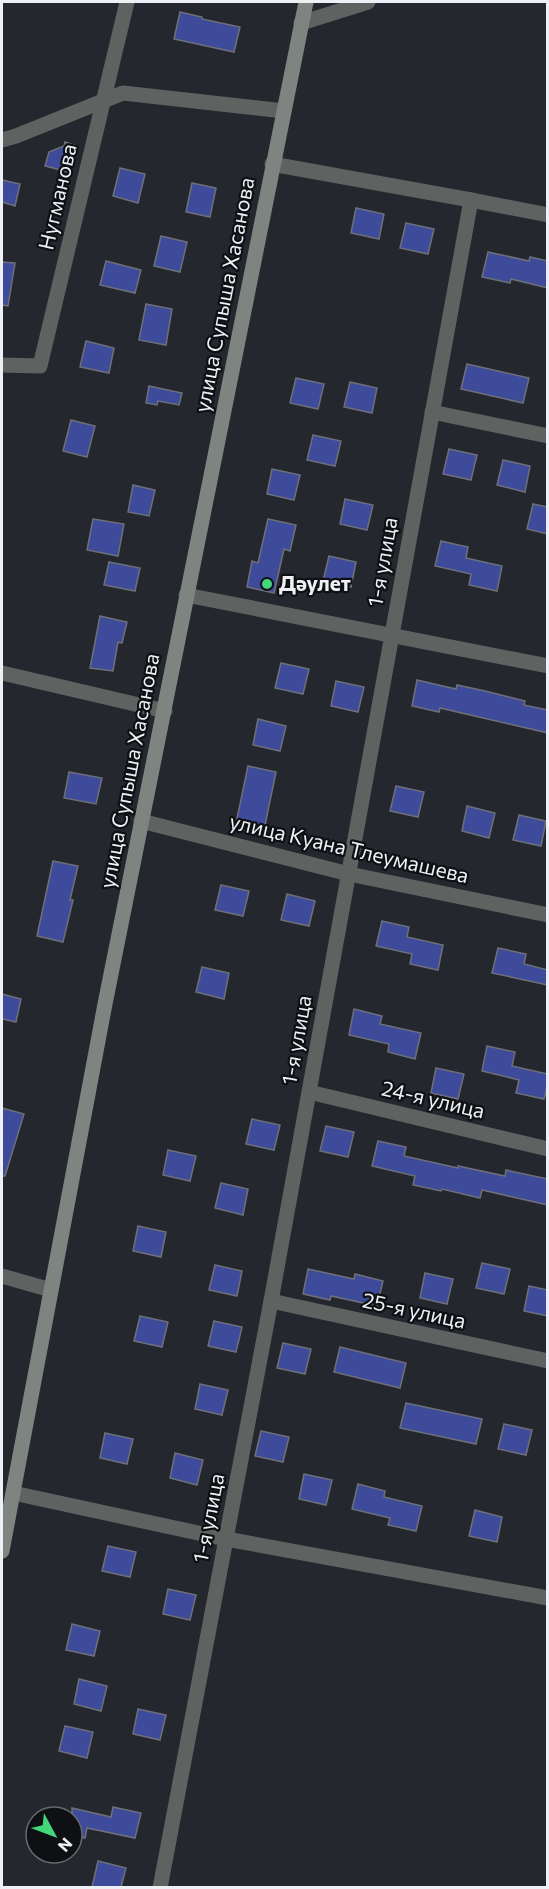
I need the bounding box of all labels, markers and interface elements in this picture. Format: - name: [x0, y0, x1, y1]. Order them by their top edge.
- street label: Нугманова: [32, 141, 81, 252]
- street label: улица Супыша Хасанова: [188, 175, 259, 414]
- street label: 1-я улица: [361, 515, 402, 608]
- place label: Дәулет: [279, 570, 351, 595]
- marker: Дәулет: [260, 577, 274, 591]
- street label: улица Супыша Хасанова: [93, 651, 164, 890]
- street label: улица Куана Тлеумашева: [227, 808, 471, 887]
- street label: 1-я улица: [275, 993, 316, 1086]
- street label: 24-я улица: [379, 1075, 487, 1123]
- street label: 25-я улица: [360, 1286, 468, 1333]
- street label: 1-я улица: [187, 1471, 228, 1564]
- north arrow: [24, 1805, 84, 1865]
- text: N: [55, 1834, 77, 1856]

